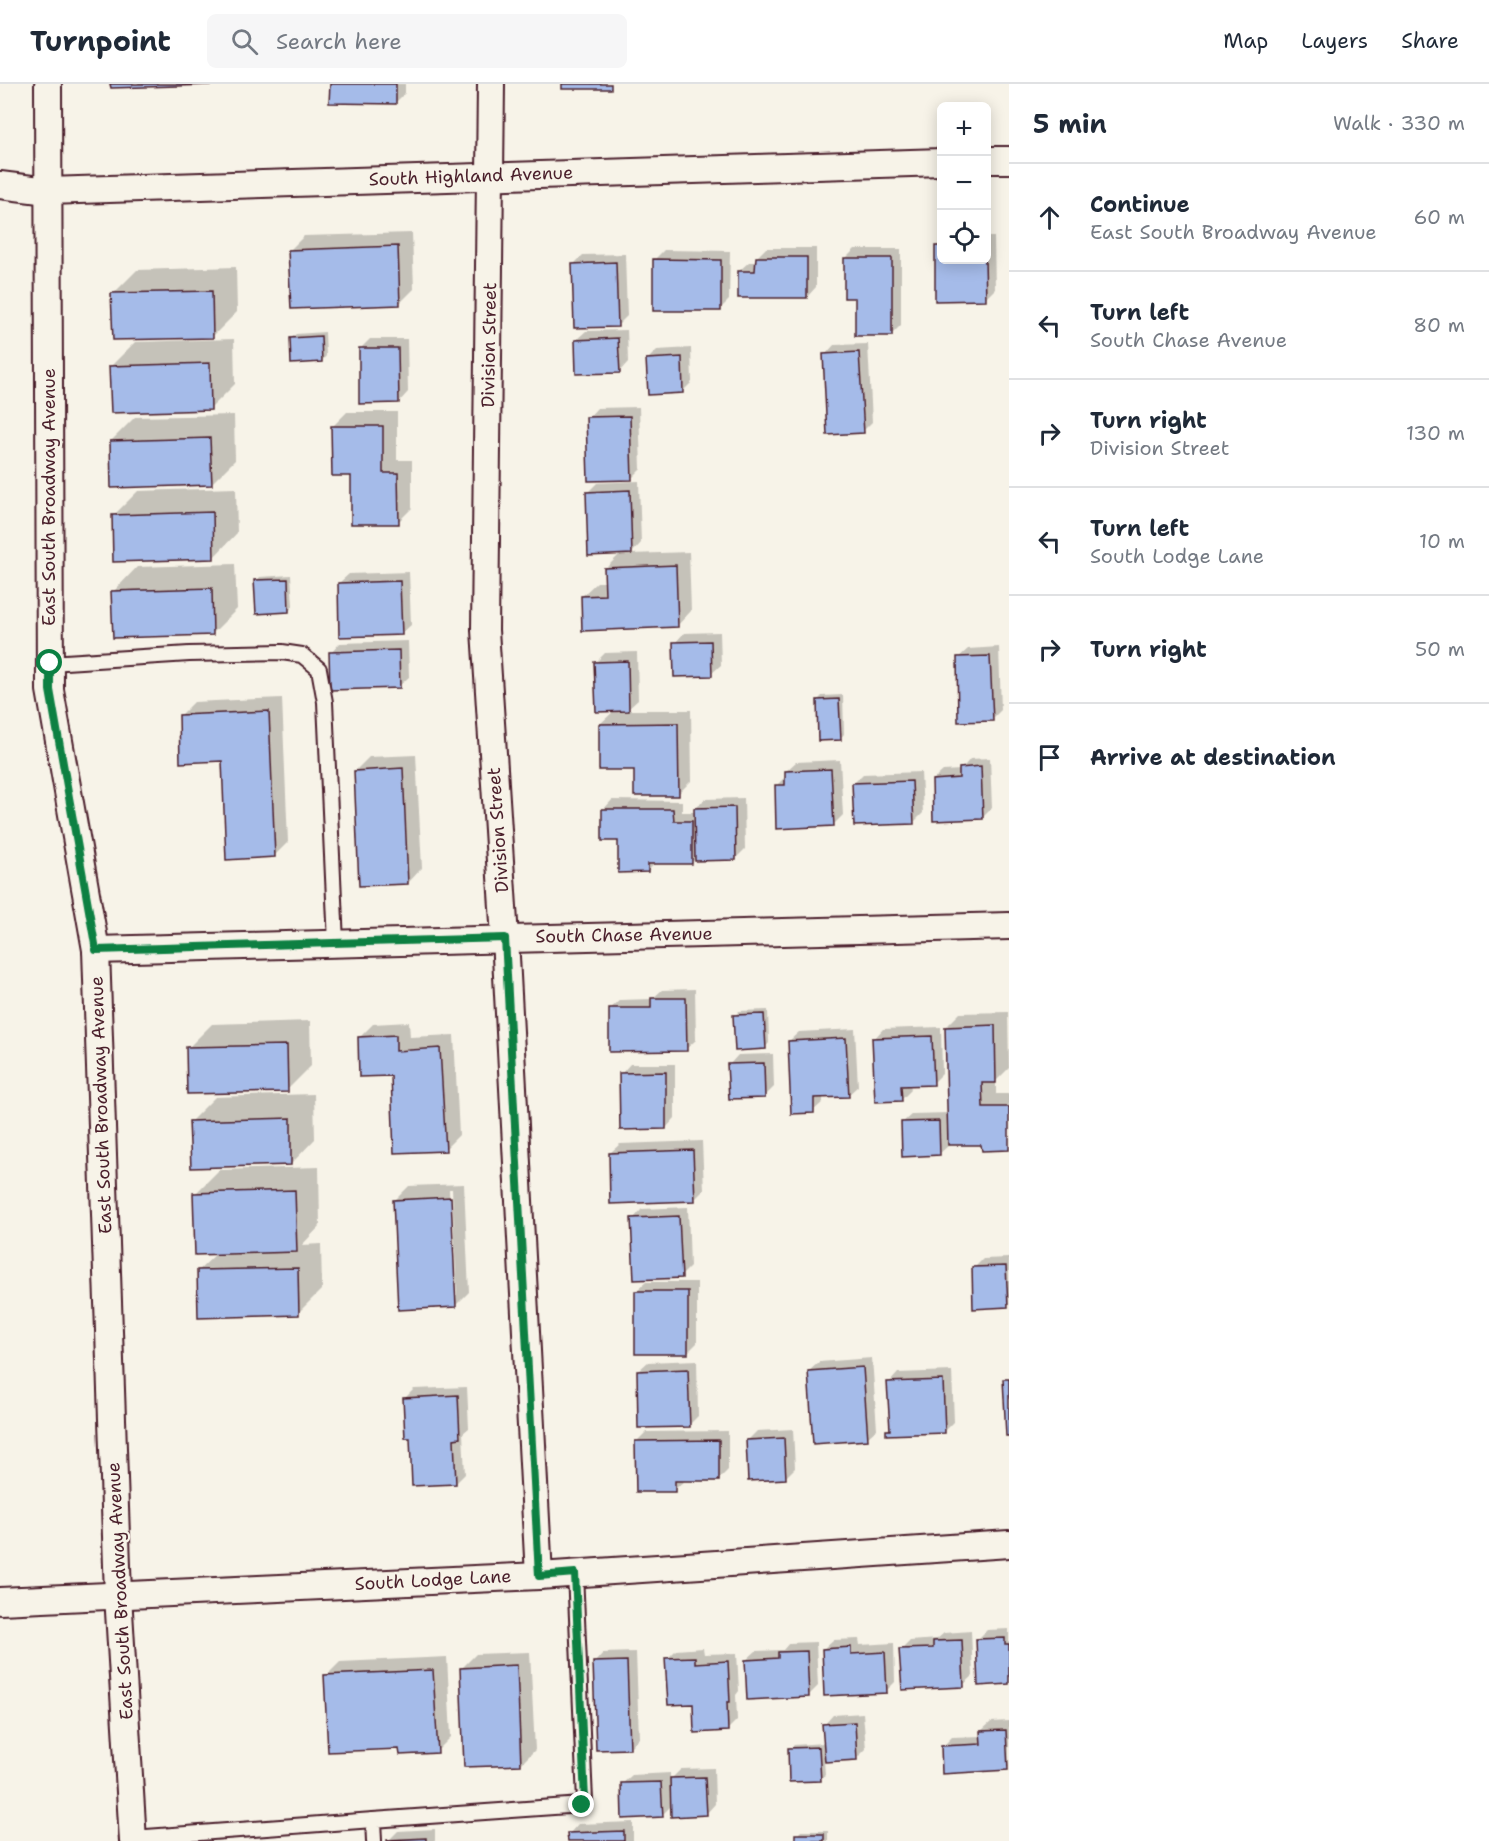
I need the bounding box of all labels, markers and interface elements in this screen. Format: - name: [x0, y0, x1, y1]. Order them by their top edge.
- search box: [207, 14, 627, 68]
- text: Turnpoint: [30, 22, 171, 60]
- icon: search: [228, 25, 261, 58]
- text: Search here: [276, 27, 402, 56]
- text: Map: [1223, 27, 1268, 55]
- text: Layers: [1301, 27, 1368, 55]
- text: Share: [1401, 27, 1459, 55]
- map controls: [937, 102, 991, 264]
- button: +: [937, 102, 991, 156]
- text: 5 min: [1033, 106, 1107, 141]
- text: Walk · 330 m: [1333, 110, 1465, 136]
- button: −: [937, 156, 991, 210]
- street label: South Highland Avenue: [368, 160, 574, 192]
- text: Continue: [1090, 190, 1190, 219]
- icon: ahead: [1033, 201, 1066, 234]
- text: 60 m: [1413, 204, 1465, 230]
- button: locate: [937, 210, 991, 264]
- text: East South Broadway Avenue: [1090, 219, 1377, 245]
- street label: Division Street: [476, 282, 502, 408]
- text: Turn left: [1090, 298, 1189, 327]
- icon: left: [1033, 309, 1066, 342]
- text: 80 m: [1413, 312, 1465, 338]
- text: South Chase Avenue: [1090, 327, 1287, 353]
- street label: East South Broadway Avenue: [37, 368, 61, 626]
- text: Turn right: [1090, 406, 1207, 435]
- icon: right: [1033, 417, 1066, 450]
- text: 130 m: [1406, 420, 1465, 446]
- text: Division Street: [1090, 435, 1229, 461]
- text: Turn left: [1090, 514, 1189, 543]
- icon: left: [1033, 525, 1066, 558]
- text: 10 m: [1419, 528, 1465, 554]
- text: South Lodge Lane: [1090, 543, 1264, 569]
- icon: right: [1033, 633, 1066, 666]
- text: Turn right: [1090, 635, 1207, 664]
- text: 50 m: [1415, 636, 1465, 662]
- route start: [36, 649, 62, 675]
- icon: arrive: [1033, 741, 1066, 774]
- text: Arrive at destination: [1090, 743, 1336, 772]
- street label: Division Street: [482, 766, 514, 893]
- street label: South Chase Avenue: [535, 921, 713, 949]
- street label: East South Broadway Avenue: [85, 976, 117, 1234]
- street label: East South Broadway Avenue: [101, 1462, 139, 1720]
- street label: South Lodge Lane: [354, 1564, 512, 1596]
- route end: [568, 1791, 594, 1817]

